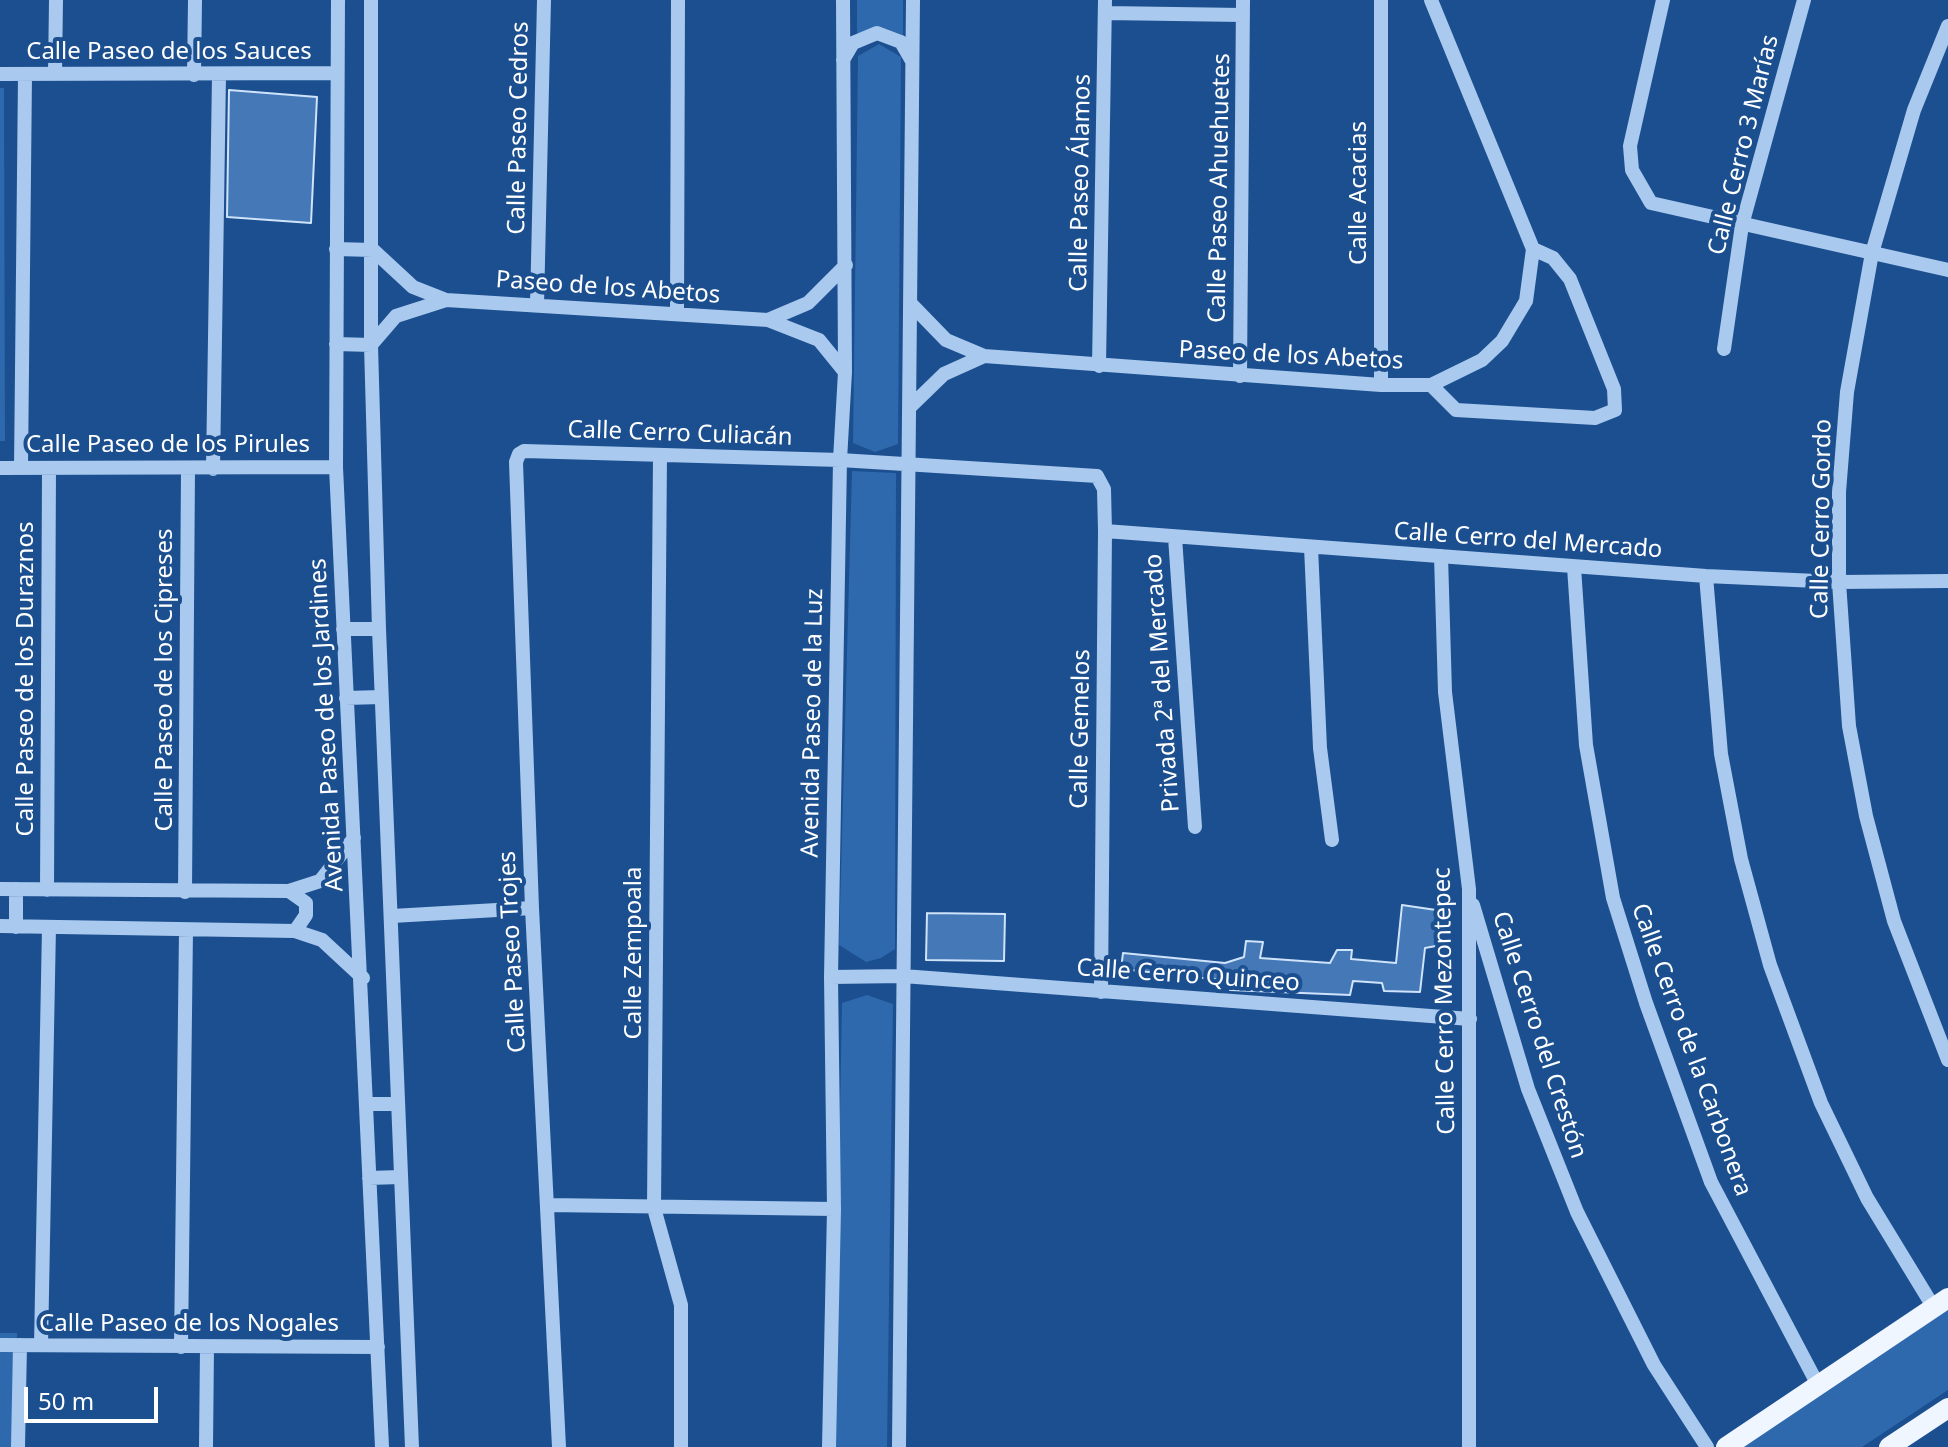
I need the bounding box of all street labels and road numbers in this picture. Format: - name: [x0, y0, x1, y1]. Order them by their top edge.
- street label: Calle Paseo Cedros: [503, 21, 535, 235]
- street label: Calle Cerro 3 Marías: [1703, 32, 1785, 258]
- street label: Calle Paseo de los Sauces: [26, 38, 312, 66]
- street label: Calle Paseo Ahuehuetes: [1203, 53, 1237, 323]
- street label: Calle Paseo Álamos: [1065, 74, 1097, 292]
- street label: Calle Acacias: [1345, 121, 1373, 265]
- street label: Paseo de los Abetos: [495, 266, 721, 310]
- street label: Paseo de los Abetos: [1178, 336, 1404, 376]
- street label: Calle Cerro Culiacán: [567, 416, 793, 452]
- street label: Calle Cerro Gordo: [1806, 419, 1838, 619]
- street label: Calle Paseo de los Pirules: [26, 431, 310, 459]
- street label: Calle Cerro del Mercado: [1393, 517, 1663, 565]
- street label: Calle Paseo de los Duraznos: [12, 522, 40, 836]
- street label: Calle Paseo de los Cipreses: [151, 528, 179, 832]
- street label: Privada 2ª del Mercado: [1140, 553, 1186, 813]
- street label: Avenida Paseo de los Jardines: [304, 558, 350, 892]
- street label: Avenida Paseo de la Luz: [796, 588, 830, 858]
- street label: Calle Gemelos: [1065, 649, 1097, 809]
- street label: Calle Paseo Trojes: [493, 850, 533, 1054]
- street label: Calle Zempoala: [620, 867, 648, 1039]
- street label: Calle Cerro Mezontepec: [1428, 867, 1462, 1135]
- street label: Calle Cerro de la Carbonera: [1625, 900, 1757, 1200]
- street label: Calle Cerro del Crestón: [1485, 908, 1593, 1162]
- street label: Calle Cerro Quinceo: [1075, 954, 1301, 998]
- street label: Calle Paseo de los Nogales: [39, 1310, 339, 1338]

